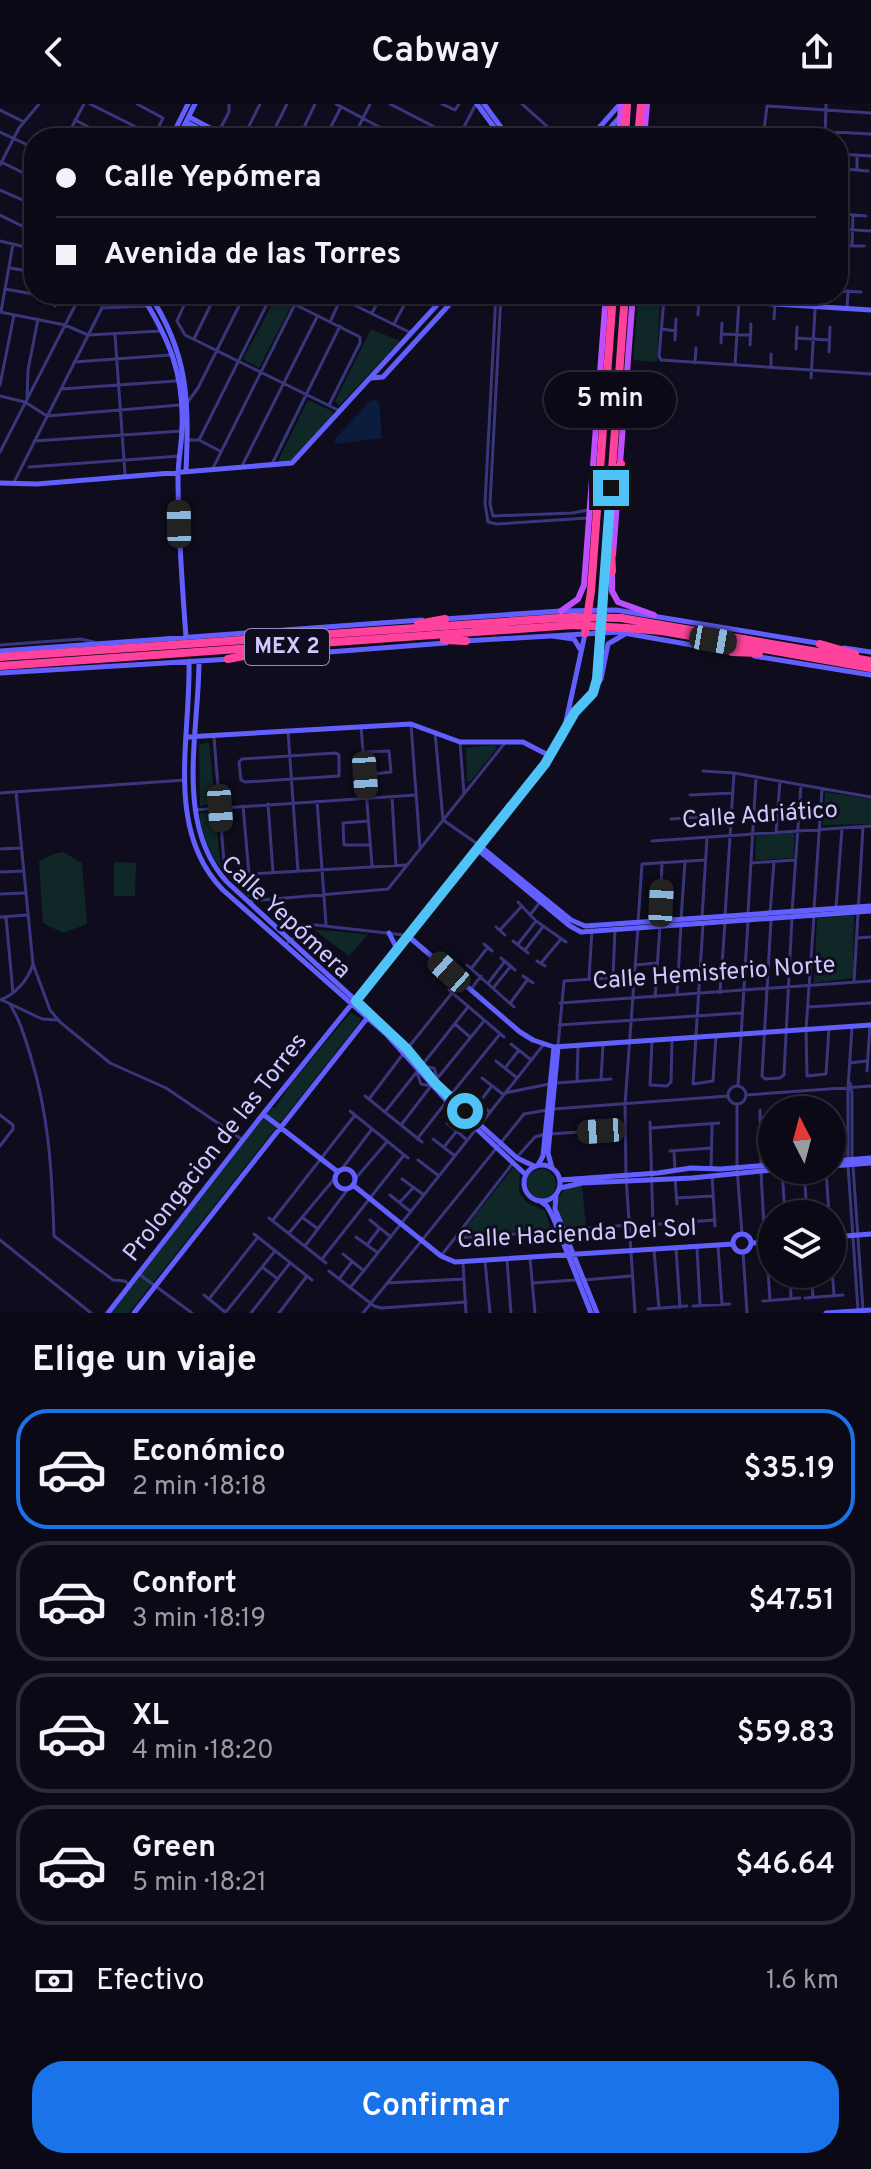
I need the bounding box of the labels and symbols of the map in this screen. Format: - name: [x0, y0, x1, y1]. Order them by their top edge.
- callout: 5 min: [545, 372, 677, 428]
- route end: [593, 470, 629, 506]
- car: [167, 500, 191, 548]
- car: [687, 624, 739, 656]
- road number: MEX 2: [245, 629, 329, 665]
- car: [351, 750, 379, 800]
- car: [206, 783, 234, 833]
- street label: Calle Adriático: [681, 796, 839, 836]
- street label: Calle Yepómera: [214, 850, 356, 986]
- car: [648, 878, 674, 928]
- car: [423, 947, 475, 997]
- street label: Calle Hemisferio Norte: [592, 951, 836, 997]
- street label: Prolongacion de las Torres: [117, 1028, 315, 1268]
- route start: [447, 1093, 483, 1129]
- north arrow: [758, 1096, 846, 1184]
- car: [576, 1117, 626, 1145]
- street label: Calle Hacienda Del Sol: [456, 1214, 698, 1256]

